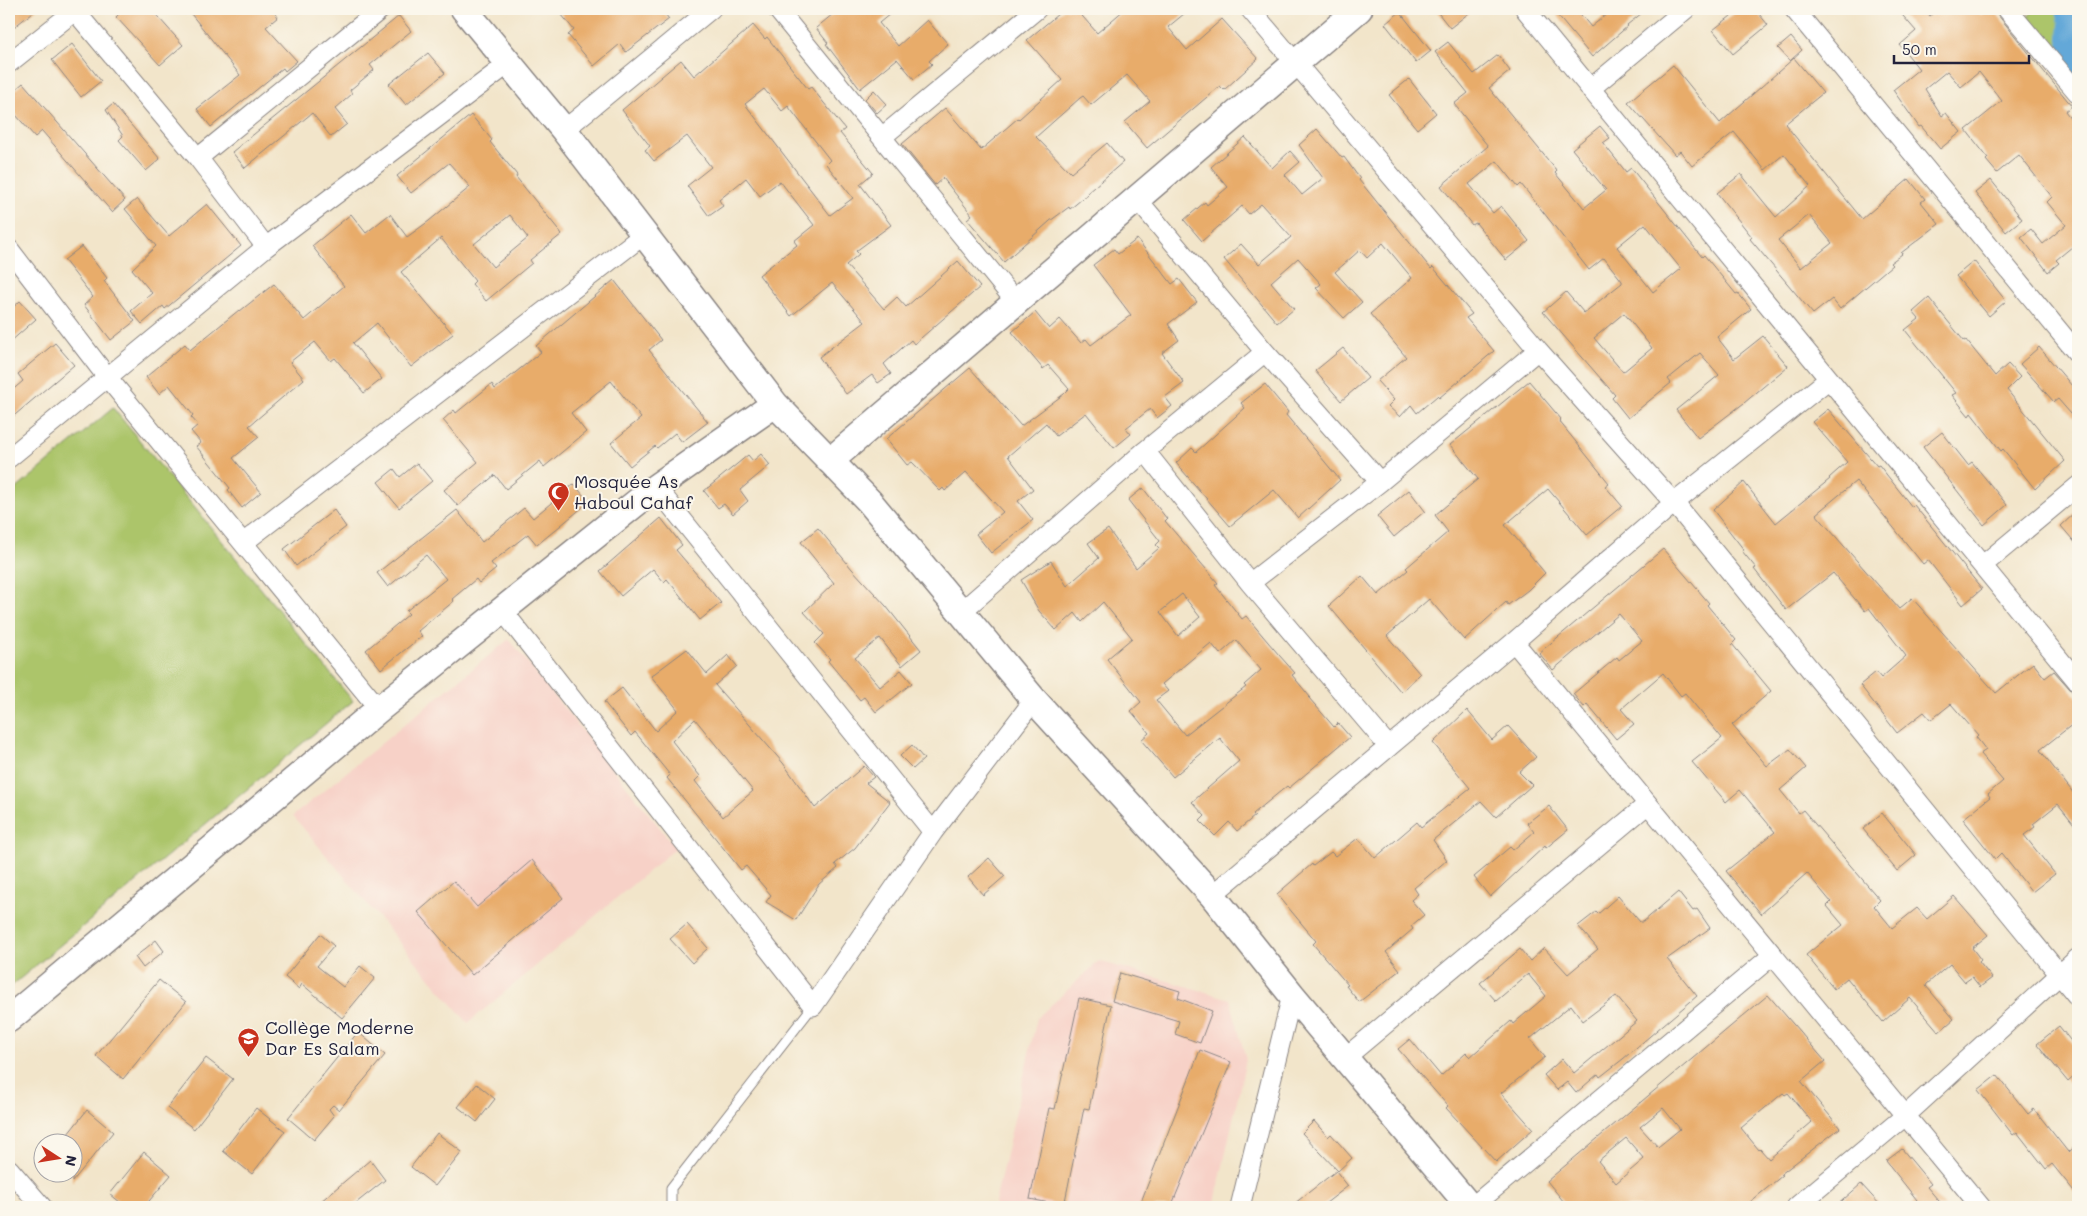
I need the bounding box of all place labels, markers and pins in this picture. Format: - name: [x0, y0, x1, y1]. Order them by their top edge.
- place label: Mosquée As Haboul Cahaf: [574, 469, 694, 514]
- mosque icon: Mosquée As Haboul Cahaf: [546, 480, 570, 511]
- place label: Collège Moderne Dar Es Salam: [265, 1015, 414, 1060]
- school or university icon: Collège Moderne Dar Es Salam: [237, 1026, 261, 1057]

